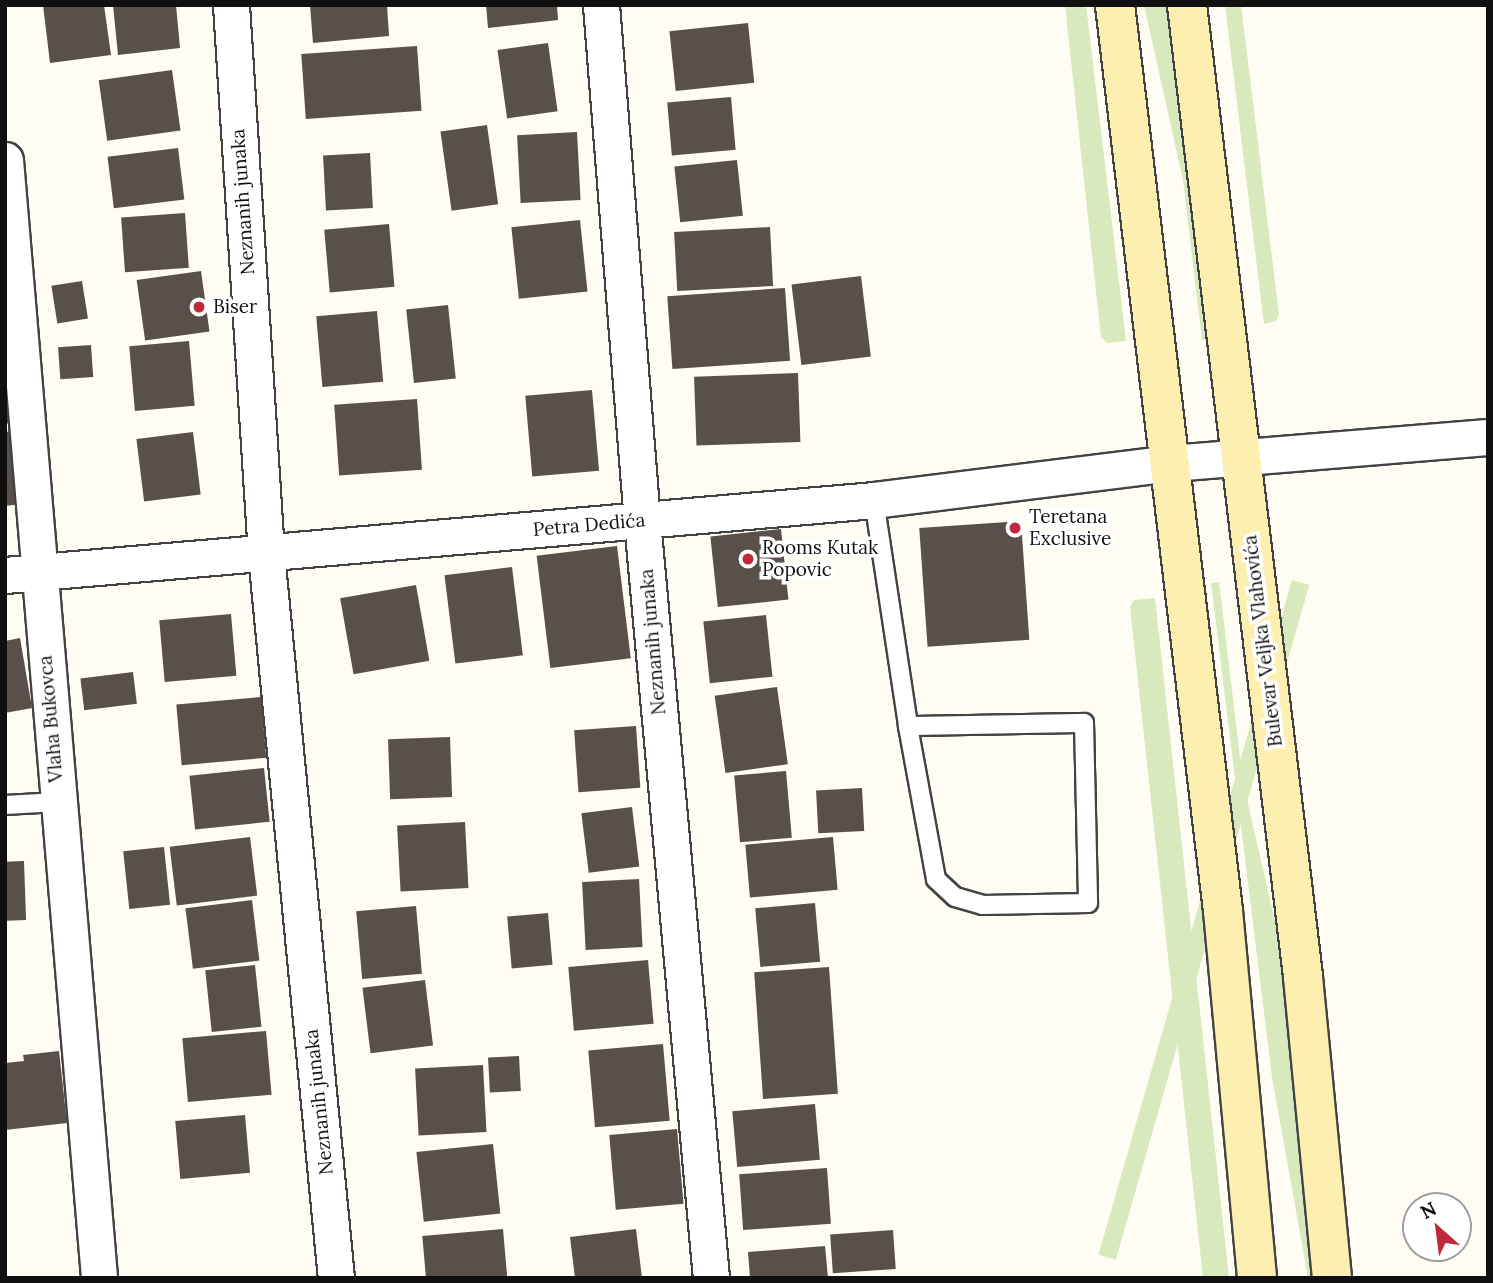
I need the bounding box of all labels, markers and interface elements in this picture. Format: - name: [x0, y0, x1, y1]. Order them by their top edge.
- street label: Neznanih junaka: [227, 128, 259, 276]
- place label: Biser: [213, 296, 257, 318]
- marker: Biser: [191, 299, 207, 315]
- place label: Teretana Exclusive: [1029, 506, 1111, 550]
- street label: Petra Dedića: [532, 509, 646, 541]
- marker: Teretana Exclusive: [1007, 520, 1023, 536]
- street label: Bulevar Veljka Vlahovića: [1239, 534, 1287, 748]
- place label: Rooms Kutak Popovic: [762, 537, 878, 581]
- marker: Rooms Kutak Popovic: [740, 551, 756, 567]
- street label: Neznanih junaka: [635, 568, 671, 716]
- street label: Vlaha Bukovca: [34, 655, 68, 783]
- street label: Neznanih junaka: [300, 1028, 338, 1176]
- north arrow: [1402, 1192, 1472, 1262]
- text: N: [1416, 1196, 1440, 1224]

